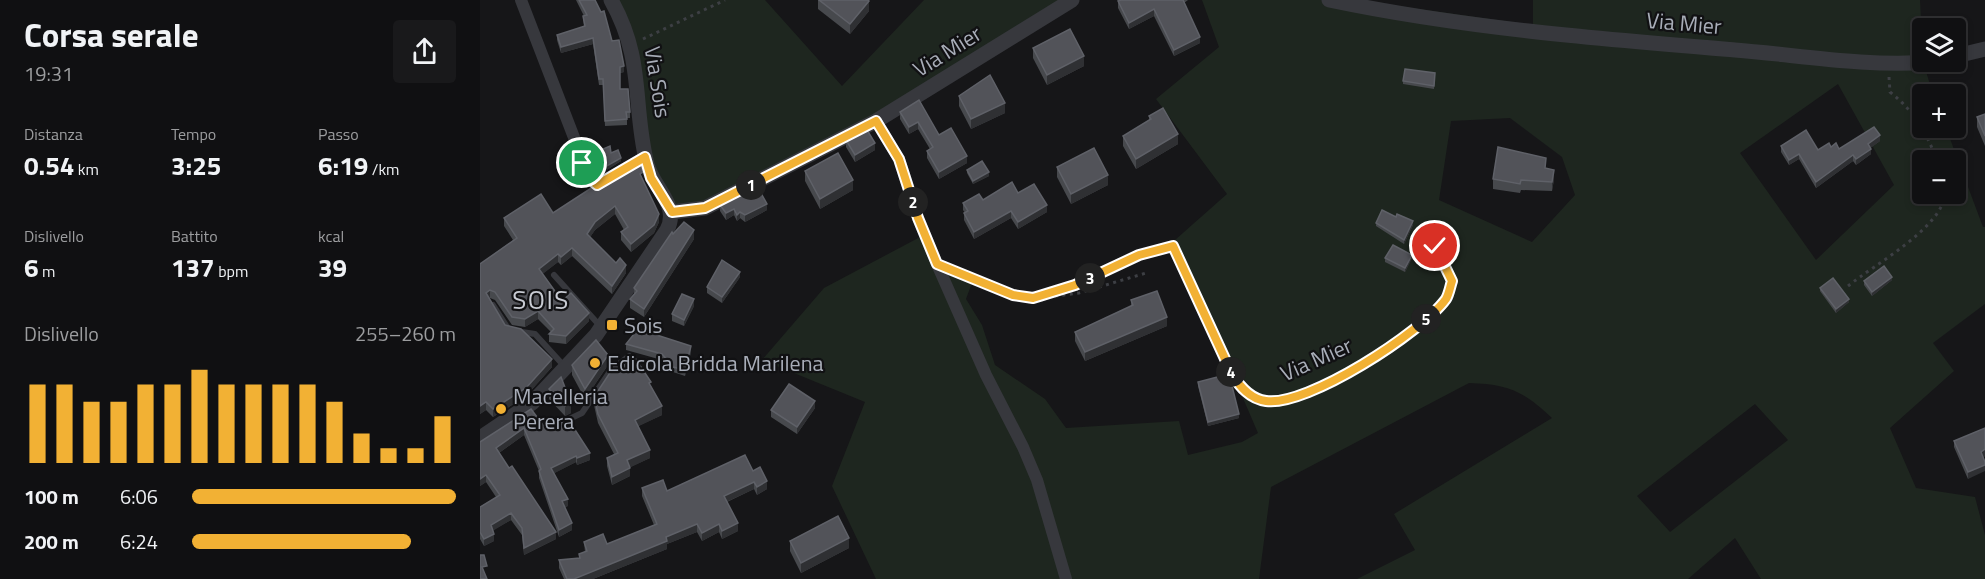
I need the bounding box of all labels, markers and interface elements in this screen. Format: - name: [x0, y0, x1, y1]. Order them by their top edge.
- street label: Via Mier: [1645, 3, 1723, 43]
- text: Corsa serale: [24, 10, 198, 60]
- street label: Via Mier: [906, 16, 988, 85]
- map controls: [1912, 18, 1966, 204]
- button: layers: [1912, 18, 1966, 72]
- button: share: [393, 20, 456, 83]
- street label: Via Sois: [636, 44, 680, 120]
- text: 19:31: [24, 58, 73, 89]
- button: +: [1912, 84, 1966, 138]
- text: Distanza: [24, 122, 83, 146]
- text: Tempo: [171, 122, 216, 146]
- text: Passo: [318, 122, 359, 146]
- pin: [556, 137, 607, 188]
- text: 0.54: [24, 146, 74, 185]
- text: 3:25: [171, 146, 221, 185]
- text: 6:19: [318, 146, 368, 185]
- icon: arrive: [565, 146, 598, 179]
- button: −: [1912, 150, 1966, 204]
- text: km: [74, 157, 99, 181]
- text: /km: [368, 157, 400, 181]
- pin: 1: [736, 170, 766, 200]
- text: 1: [747, 173, 755, 197]
- pin: 2: [898, 187, 928, 217]
- text: 2: [909, 190, 917, 214]
- pin: [1409, 220, 1460, 271]
- text: Dislivello: [24, 224, 84, 248]
- text: Battito: [171, 224, 218, 248]
- text: kcal: [318, 224, 344, 248]
- icon: check: [1418, 229, 1451, 262]
- text: 6: [24, 248, 39, 287]
- text: 137: [171, 248, 215, 287]
- text: 39: [318, 248, 347, 287]
- text: m: [39, 259, 55, 283]
- text: bpm: [215, 259, 248, 283]
- pin: 3: [1075, 263, 1105, 293]
- text: 3: [1086, 266, 1094, 290]
- district label: SOIS: [512, 280, 570, 319]
- pin: 5: [1411, 304, 1441, 334]
- text: 5: [1422, 307, 1430, 331]
- place label: Sois: [624, 308, 663, 342]
- text: Dislivello: [24, 318, 99, 349]
- text: 255–260 m: [355, 318, 456, 349]
- marker: Sois: [605, 318, 619, 332]
- street label: Via Mier: [1275, 328, 1358, 390]
- place label: Edicola Bridda Marilena: [607, 346, 824, 380]
- marker: Edicola Bridda Marilena: [588, 356, 602, 370]
- pin: 4: [1216, 357, 1246, 387]
- text: 4: [1227, 360, 1235, 384]
- place label: Macelleria Perera: [513, 379, 608, 438]
- marker: Macelleria Perera: [494, 402, 508, 416]
- text: 100 m: [24, 481, 79, 512]
- text: 6:06: [120, 481, 158, 512]
- text: 200 m: [24, 526, 79, 557]
- text: 6:24: [120, 526, 158, 557]

